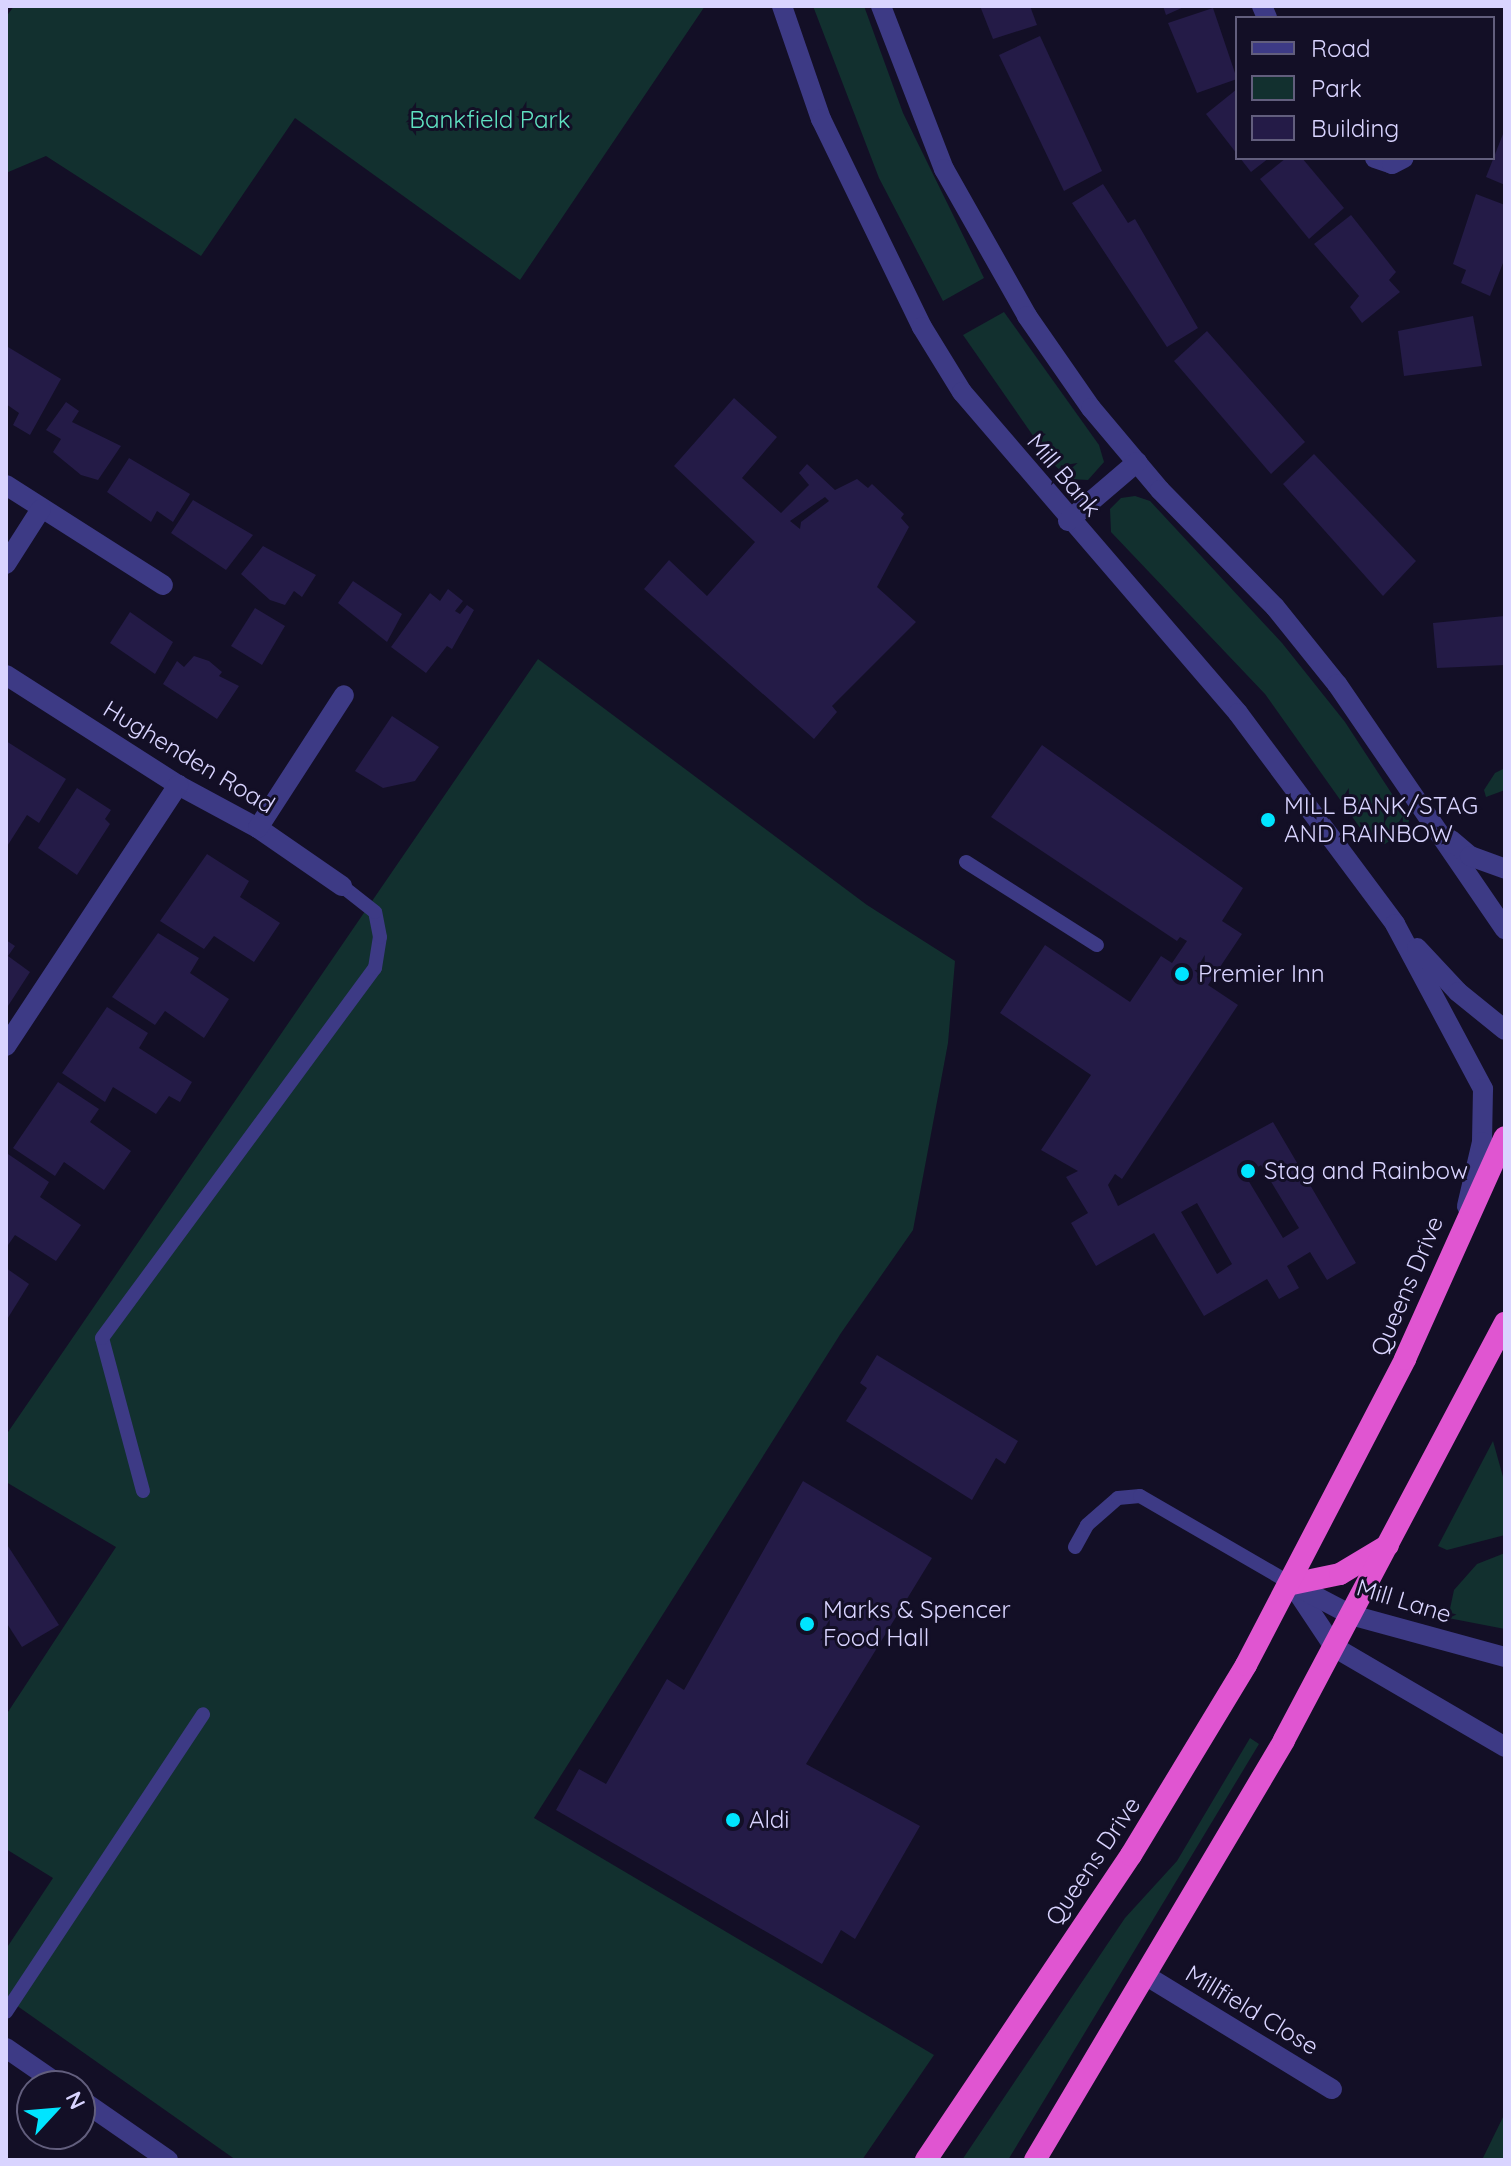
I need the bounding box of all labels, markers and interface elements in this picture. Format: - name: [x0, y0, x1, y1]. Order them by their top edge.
- legend: [1235, 16, 1495, 160]
- text: Road: [1311, 33, 1371, 63]
- text: Park: [1311, 73, 1362, 103]
- park label: Bankfield Park: [409, 106, 571, 134]
- text: Building: [1311, 113, 1399, 143]
- street label: Mill Bank: [1021, 428, 1107, 522]
- street label: Hughenden Road: [98, 694, 280, 820]
- place label: MILL BANK/STAG AND RAINBOW: [1284, 792, 1478, 848]
- marker: MILL BANK/STAG AND RAINBOW: [1259, 811, 1277, 829]
- place label: Premier Inn: [1198, 960, 1325, 988]
- marker: Premier Inn: [1173, 965, 1191, 983]
- place label: Stag and Rainbow: [1264, 1157, 1468, 1185]
- marker: Stag and Rainbow: [1239, 1162, 1257, 1180]
- street label: Queens Drive: [1365, 1212, 1449, 1360]
- street label: Mill Lane: [1353, 1573, 1455, 1629]
- place label: Marks & Spencer Food Hall: [823, 1596, 1011, 1652]
- marker: Marks & Spencer Food Hall: [798, 1615, 816, 1633]
- street label: Queens Drive: [1039, 1791, 1147, 1931]
- place label: Aldi: [749, 1806, 789, 1834]
- marker: Aldi: [724, 1811, 742, 1829]
- street label: Millfield Close: [1180, 1959, 1324, 2061]
- north arrow: [16, 2070, 96, 2150]
- text: N: [60, 2087, 92, 2114]

